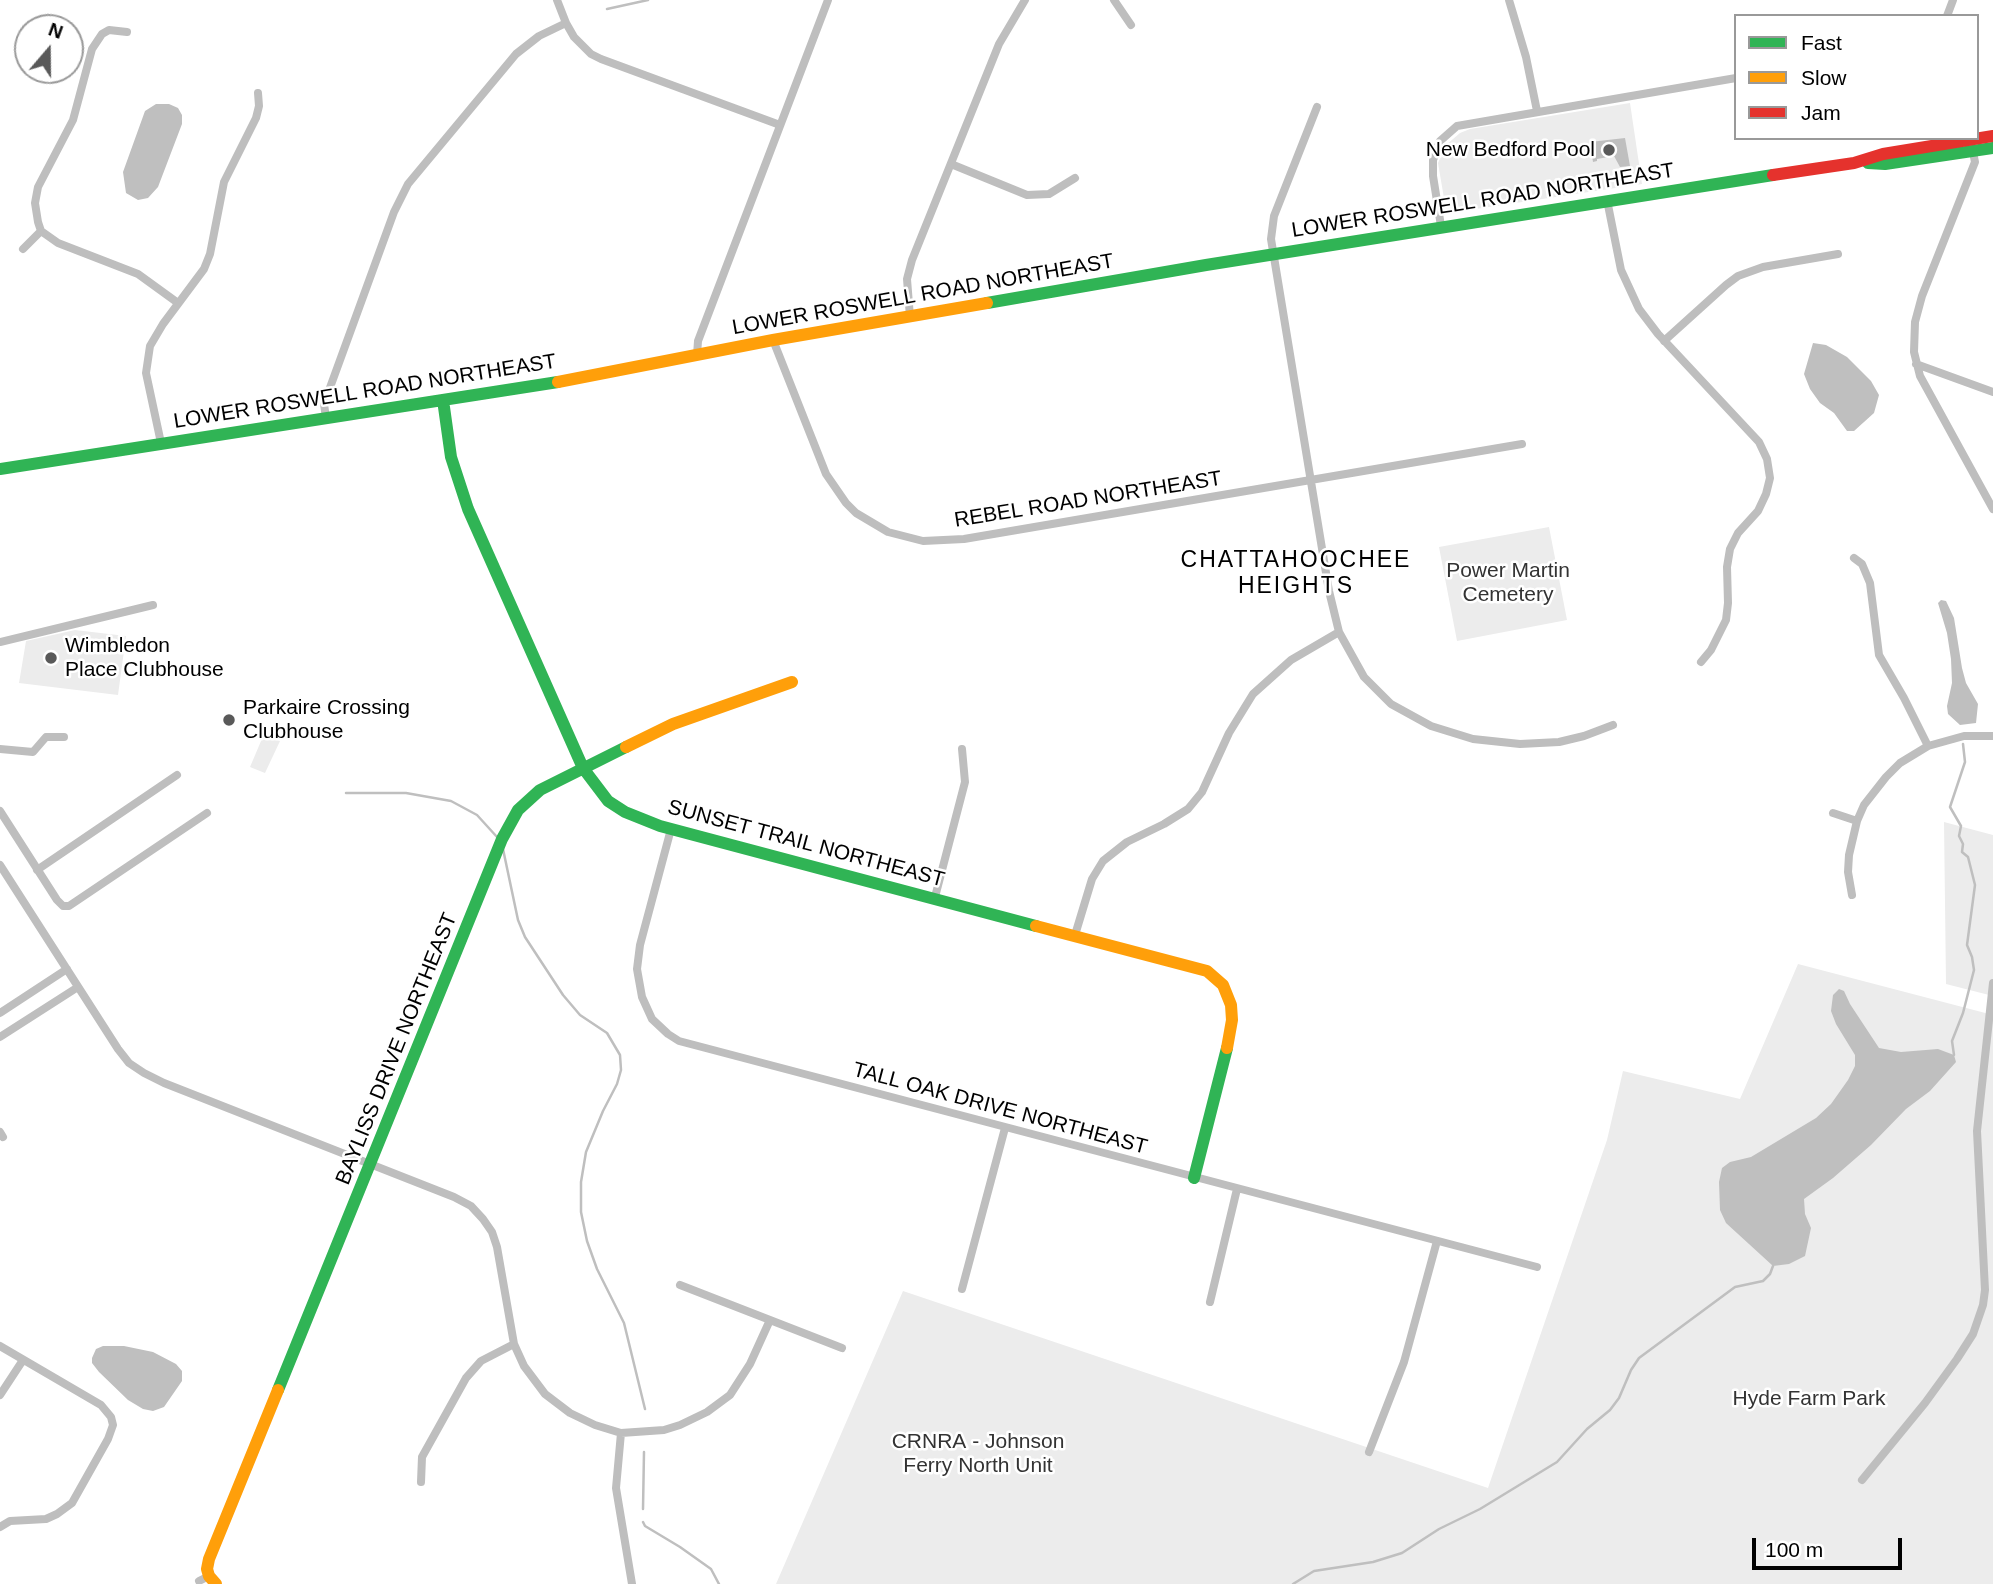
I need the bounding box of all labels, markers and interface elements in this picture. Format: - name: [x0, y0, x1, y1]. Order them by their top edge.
- north arrow: [14, 14, 84, 84]
- legend: [1734, 14, 1979, 140]
- text: N: [46, 18, 66, 43]
- text: Fast: [1801, 31, 1842, 54]
- text: Slow: [1801, 66, 1847, 89]
- text: Jam: [1801, 101, 1841, 124]
- place label: New Bedford Pool: [1426, 137, 1595, 163]
- marker: New Bedford Pool: [1601, 142, 1617, 158]
- street label: LOWER ROSWELL ROAD NORTHEAST: [1290, 158, 1676, 244]
- street label: LOWER ROSWELL ROAD NORTHEAST: [730, 249, 1116, 341]
- street label: LOWER ROSWELL ROAD NORTHEAST: [172, 349, 558, 435]
- street label: REBEL ROAD NORTHEAST: [953, 466, 1223, 534]
- district label: CHATTAHOOCHEE HEIGHTS: [1182, 547, 1410, 601]
- park label: Power Martin Cemetery: [1446, 558, 1570, 608]
- place label: Wimbledon Place Clubhouse: [65, 633, 224, 683]
- marker: Wimbledon Place Clubhouse: [43, 650, 59, 666]
- place label: Parkaire Crossing Clubhouse: [243, 695, 410, 745]
- marker: Parkaire Crossing Clubhouse: [221, 712, 237, 728]
- street label: SUNSET TRAIL NORTHEAST: [665, 795, 947, 893]
- street label: BAYLISS DRIVE NORTHEAST: [331, 909, 463, 1189]
- street label: TALL OAK DRIVE NORTHEAST: [850, 1058, 1150, 1160]
- park label: Hyde Farm Park: [1733, 1386, 1885, 1412]
- park label: CRNRA - Johnson Ferry North Unit: [892, 1429, 1064, 1479]
- scale bar: [1755, 1524, 1906, 1568]
- text: 100 m: [1765, 1538, 1823, 1561]

